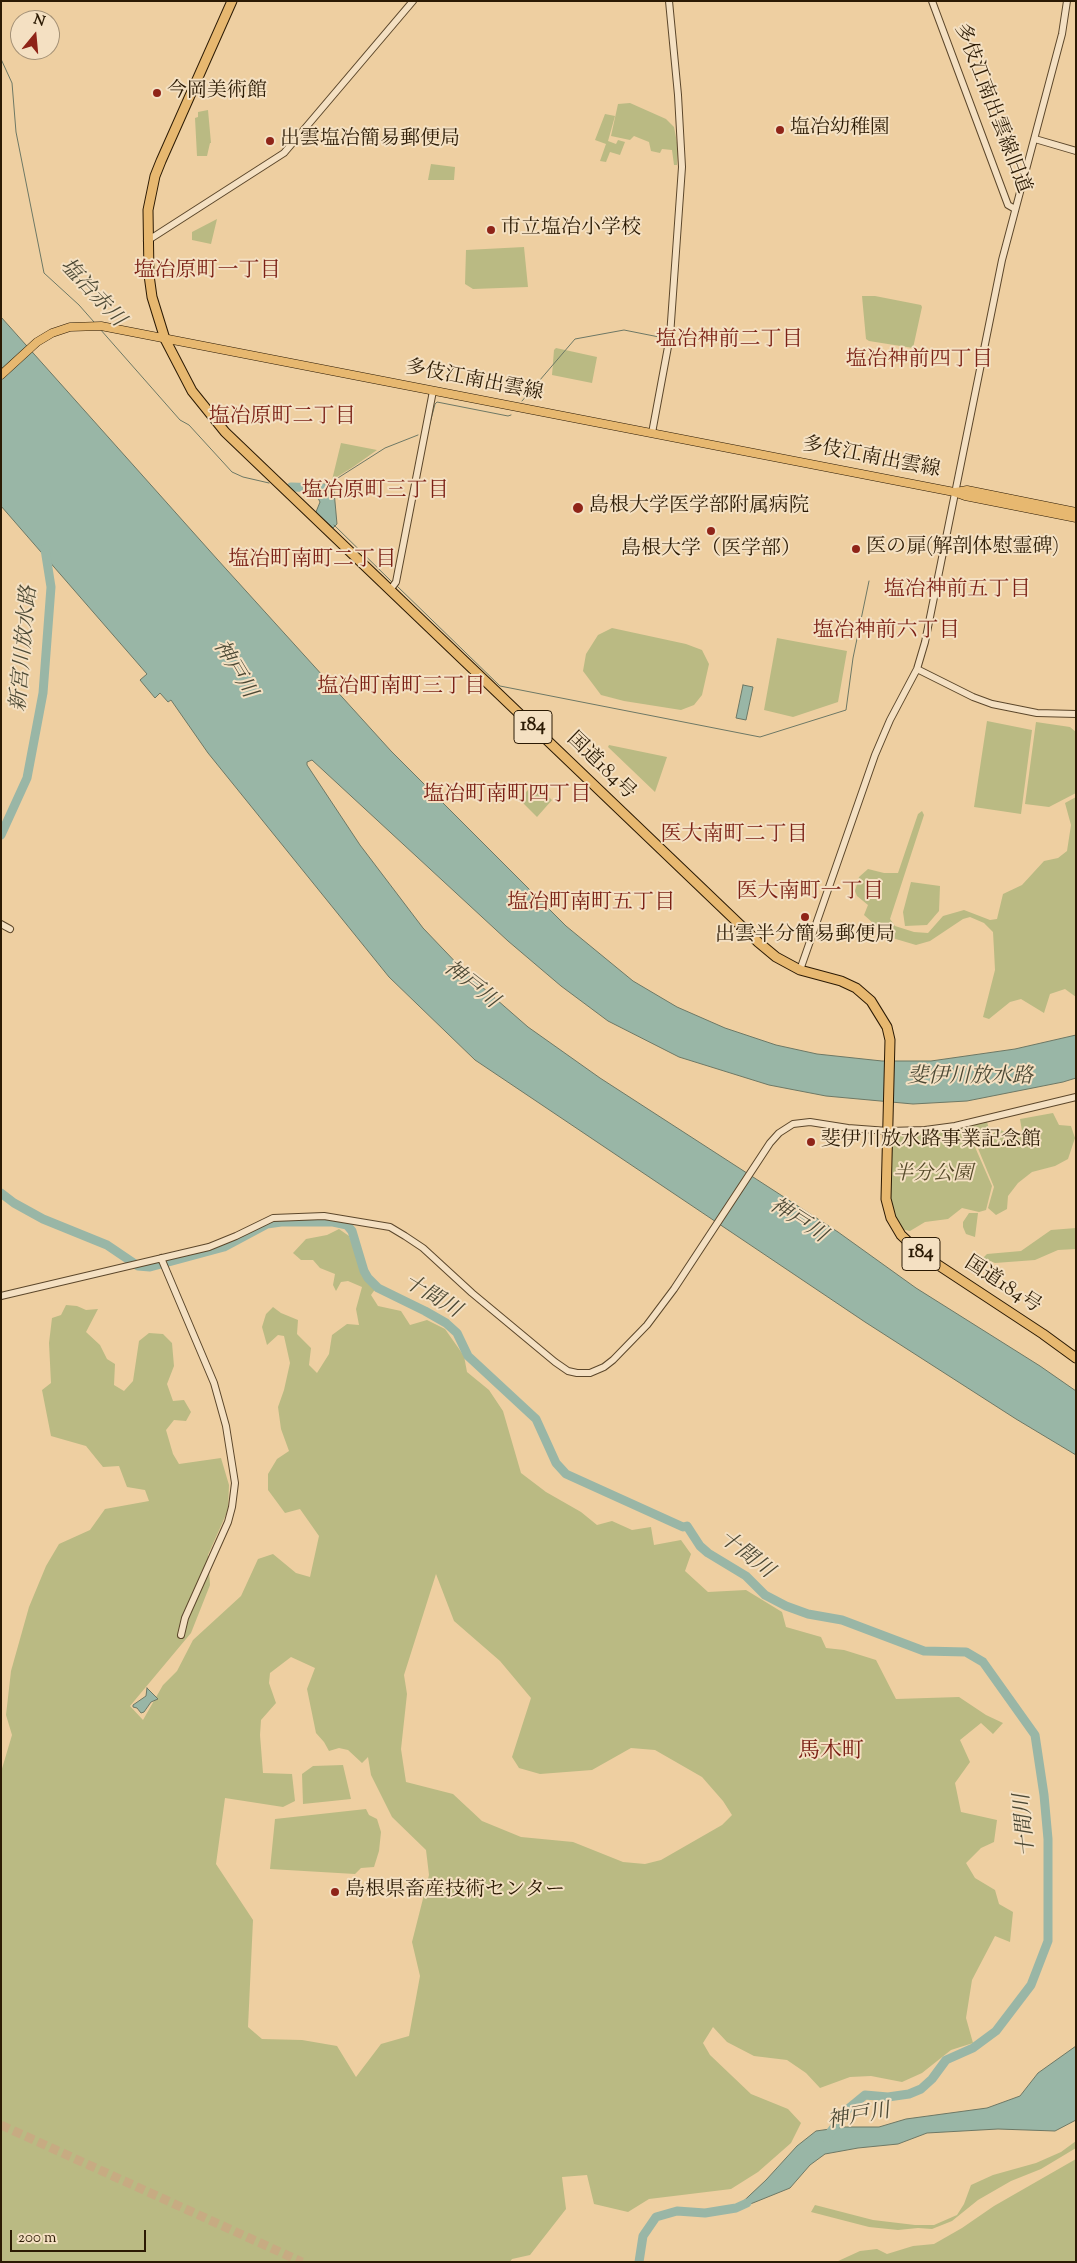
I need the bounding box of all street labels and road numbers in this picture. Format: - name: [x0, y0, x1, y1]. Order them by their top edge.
- street label: 多伎江南出雲線旧道: [948, 21, 1034, 197]
- street label: 多伎江南出雲線: [403, 357, 545, 407]
- street label: 多伎江南出雲線: [800, 434, 942, 484]
- road number: 184: [514, 710, 552, 744]
- street label: 国道184号: [560, 728, 640, 806]
- road number: 184: [902, 1238, 940, 1270]
- street label: 国道184号: [959, 1252, 1045, 1320]

